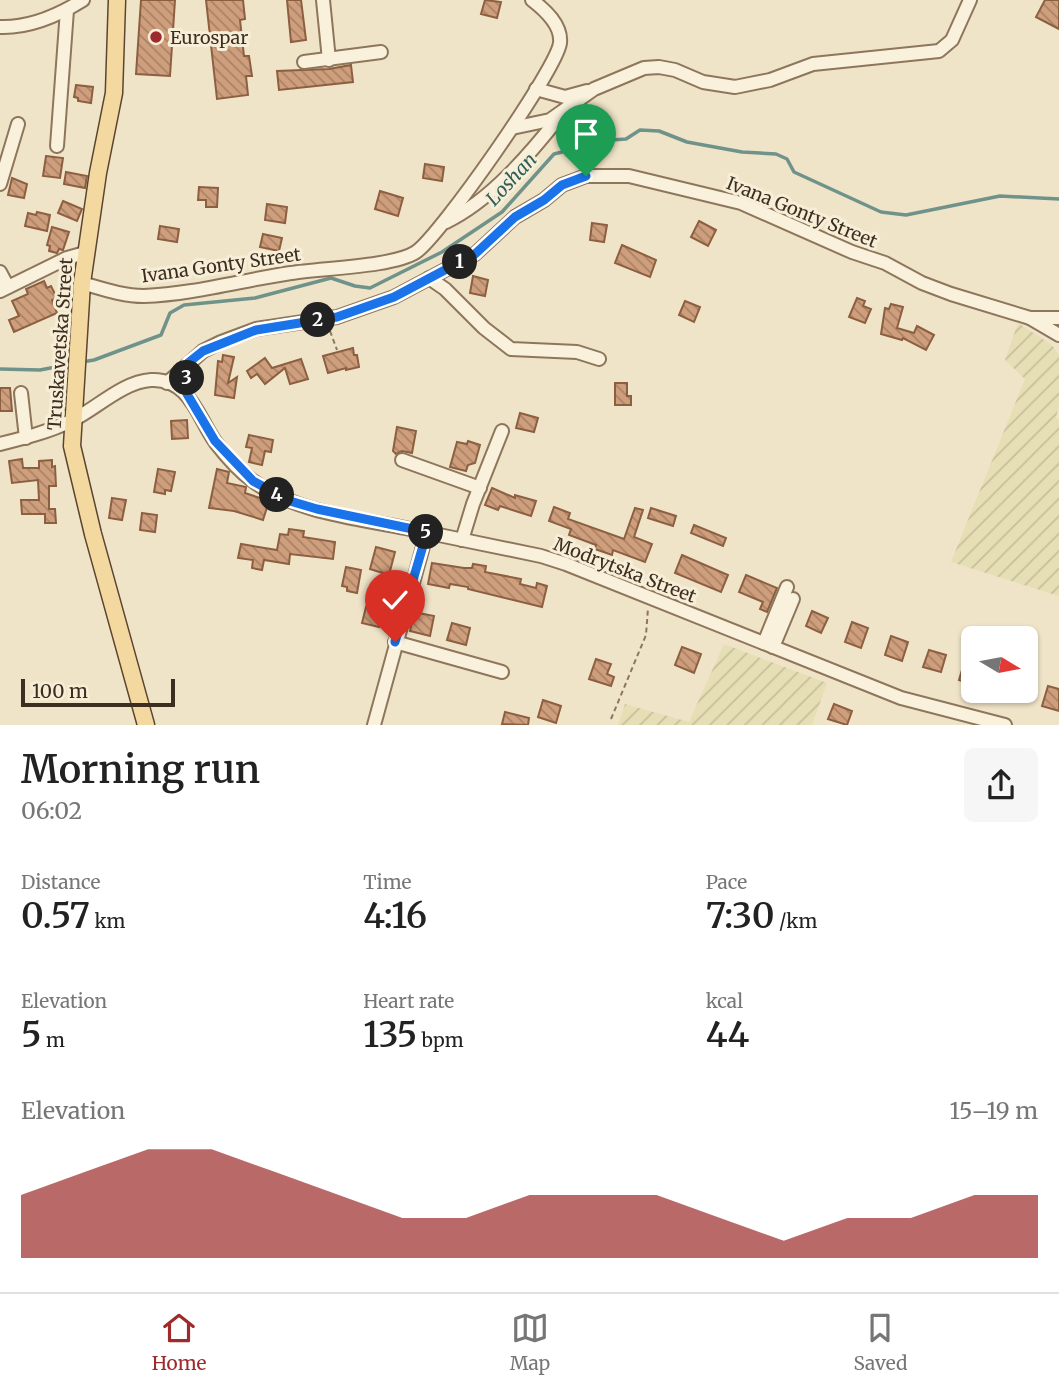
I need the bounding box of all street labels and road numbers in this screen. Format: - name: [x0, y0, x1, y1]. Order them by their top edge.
- street label: Ivana Gonty Street: [723, 171, 881, 253]
- street label: Ivana Gonty Street: [140, 242, 302, 288]
- street label: Truskavetska Street: [42, 257, 78, 431]
- street label: Modrytska Street: [550, 532, 700, 608]

